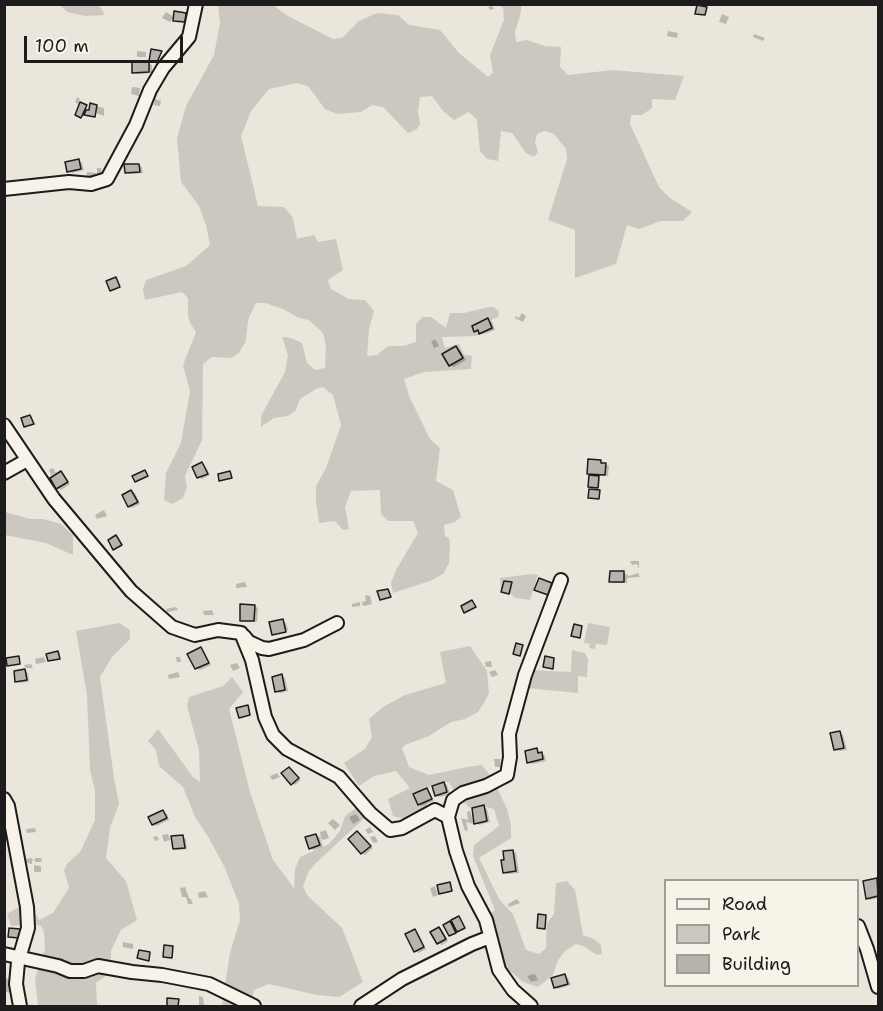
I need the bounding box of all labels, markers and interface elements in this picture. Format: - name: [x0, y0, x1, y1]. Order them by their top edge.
- scale bar: [27, 24, 186, 62]
- text: 100 m: [35, 34, 89, 58]
- legend: [664, 879, 859, 987]
- text: Road: [722, 892, 767, 916]
- text: Park: [722, 922, 761, 946]
- text: Building: [722, 952, 791, 976]

